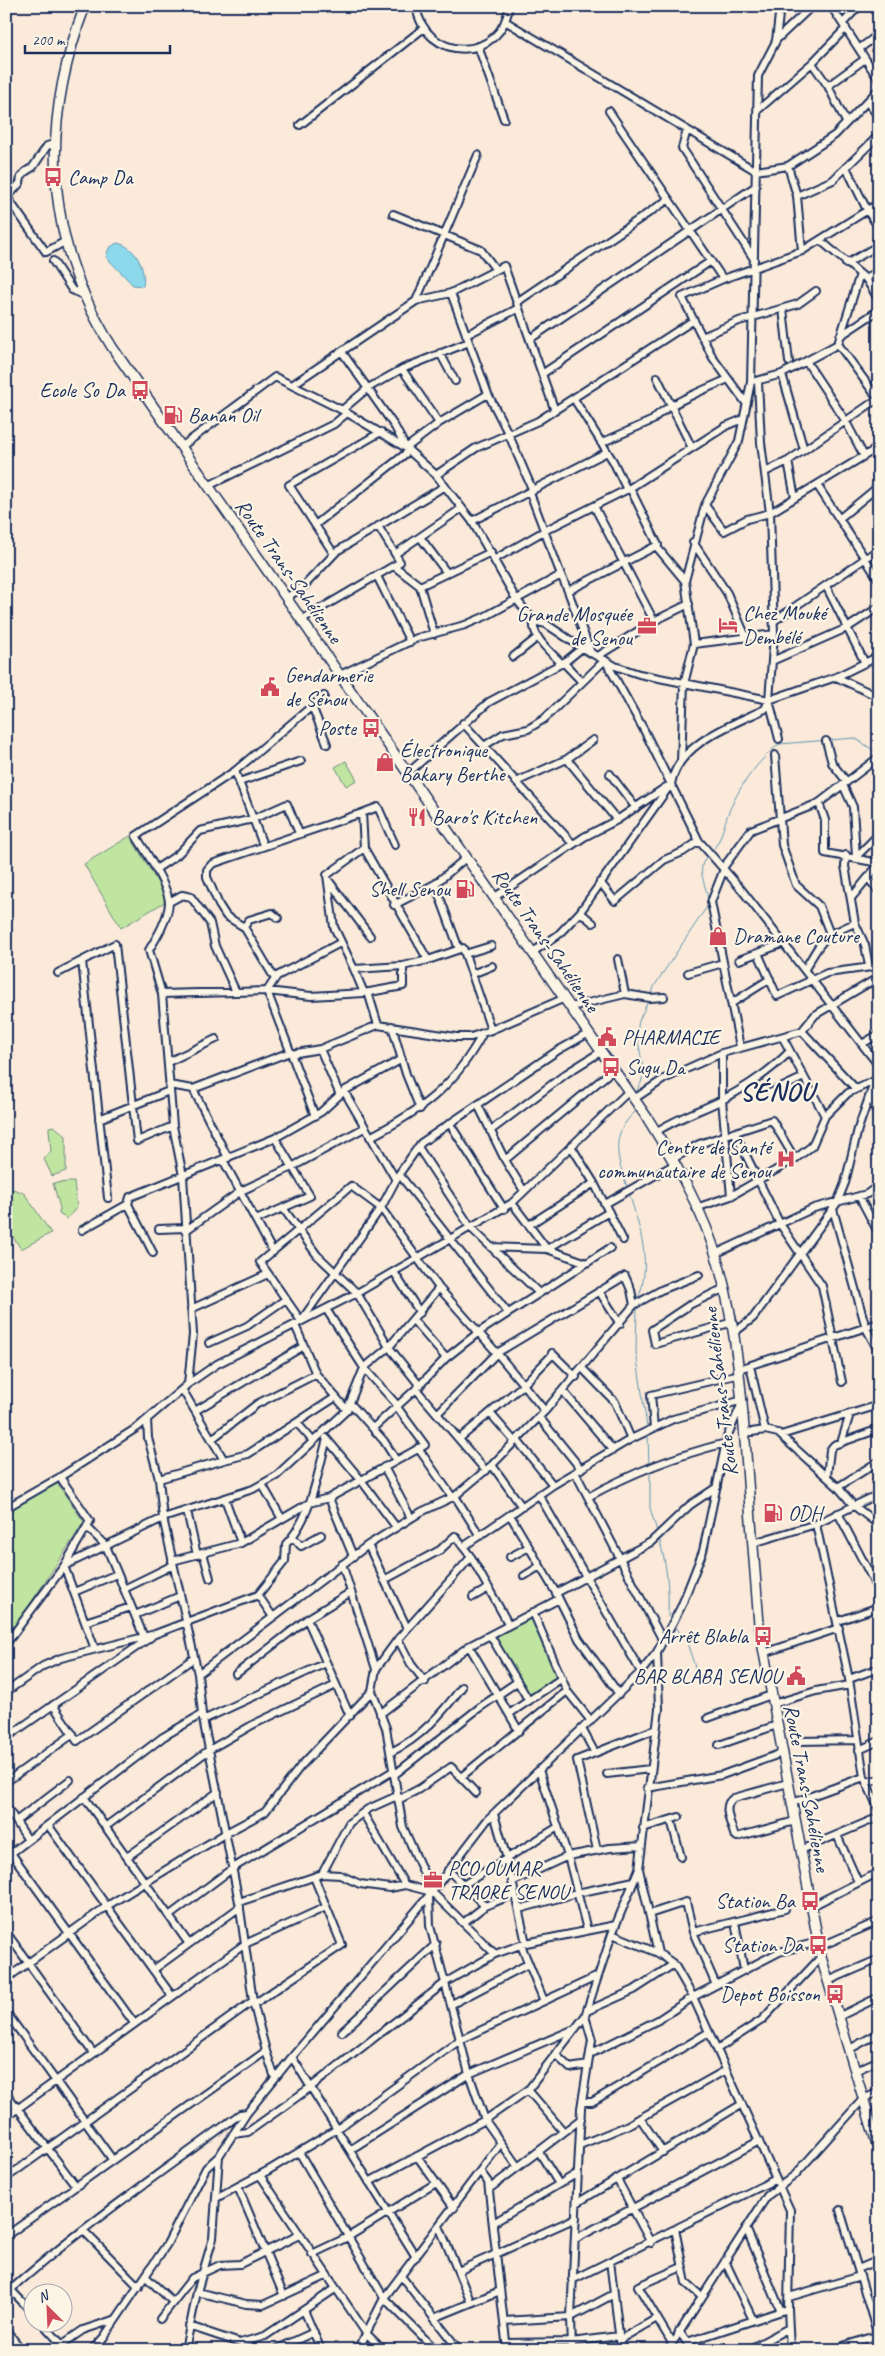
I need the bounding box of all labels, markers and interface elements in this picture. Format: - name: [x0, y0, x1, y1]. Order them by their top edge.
- scale bar: [25, 22, 170, 54]
- text: 200 m: [32, 31, 66, 50]
- place label: Camp Da: [68, 164, 134, 190]
- bus stop icon: Camp Da: [42, 166, 64, 188]
- place label: Ecole So Da: [40, 377, 127, 403]
- bus stop icon: Ecole So Da: [129, 379, 151, 401]
- place label: Banan Oil: [188, 402, 262, 428]
- fuel station icon: Banan Oil: [162, 404, 184, 426]
- street label: Route Trans-Sahélienne: [230, 494, 349, 649]
- place label: Chez Mouké Dembélé: [743, 600, 829, 650]
- place label: Grande Mosquée de Senou: [517, 601, 634, 651]
- hotel icon: Chez Mouké Dembélé: [717, 614, 739, 636]
- office icon: Grande Mosquée de Senou: [636, 615, 658, 637]
- place label: Gendarmerie de Sénou: [285, 662, 374, 712]
- public building icon: Gendarmerie de Sénou: [259, 676, 281, 698]
- place label: Poste: [319, 715, 357, 741]
- bus stop icon: Poste: [360, 717, 382, 739]
- place label: Électronique Bakary Berthe: [400, 737, 507, 787]
- shop icon: Électronique Bakary Berthe: [374, 751, 396, 773]
- place label: Baro's Kitchen: [432, 804, 538, 830]
- restaurant icon: Baro's Kitchen: [406, 806, 428, 828]
- street label: Route Trans-Sahélienne: [487, 863, 606, 1018]
- place label: Shell Senou: [369, 876, 451, 902]
- fuel station icon: Shell Senou: [454, 878, 476, 900]
- place label: Dramane Couture: [733, 923, 861, 949]
- shop icon: Dramane Couture: [707, 925, 729, 947]
- place label: PHARMACIE: [622, 1024, 722, 1050]
- public building icon: PHARMACIE: [596, 1026, 618, 1048]
- place label: Sugu Da: [626, 1054, 687, 1080]
- bus stop icon: Sugu Da: [600, 1056, 622, 1078]
- district label: SÉNOU: [740, 1075, 818, 1108]
- place label: Centre de Santé communautaire de Senou: [597, 1134, 774, 1184]
- hospital icon: Centre de Santé communautaire de Senou: [775, 1148, 797, 1170]
- street label: Route Trans-Sahélienne: [697, 1305, 743, 1478]
- place label: ODH: [788, 1500, 825, 1526]
- fuel station icon: ODH: [762, 1502, 784, 1524]
- place label: Arrêt Blabla: [659, 1623, 750, 1649]
- bus stop icon: Arrêt Blabla: [752, 1625, 774, 1647]
- place label: BAR BLABA SENOU: [634, 1663, 784, 1689]
- public building icon: BAR BLABA SENOU: [785, 1665, 807, 1687]
- street label: Route Trans-Sahélienne: [778, 1702, 836, 1875]
- place label: PCO OUMAR TRAORE SENOU: [448, 1855, 571, 1905]
- office icon: PCO OUMAR TRAORE SENOU: [422, 1869, 444, 1891]
- place label: Station Ba: [715, 1888, 797, 1914]
- bus stop icon: Station Ba: [799, 1890, 821, 1912]
- place label: Station Da: [722, 1932, 805, 1958]
- bus stop icon: Station Da: [807, 1934, 829, 1956]
- place label: Depot Boisson: [720, 1981, 821, 2007]
- bus stop icon: Depot Boisson: [824, 1983, 846, 2005]
- north arrow: [22, 2284, 72, 2334]
- text: N: [35, 2286, 52, 2306]

